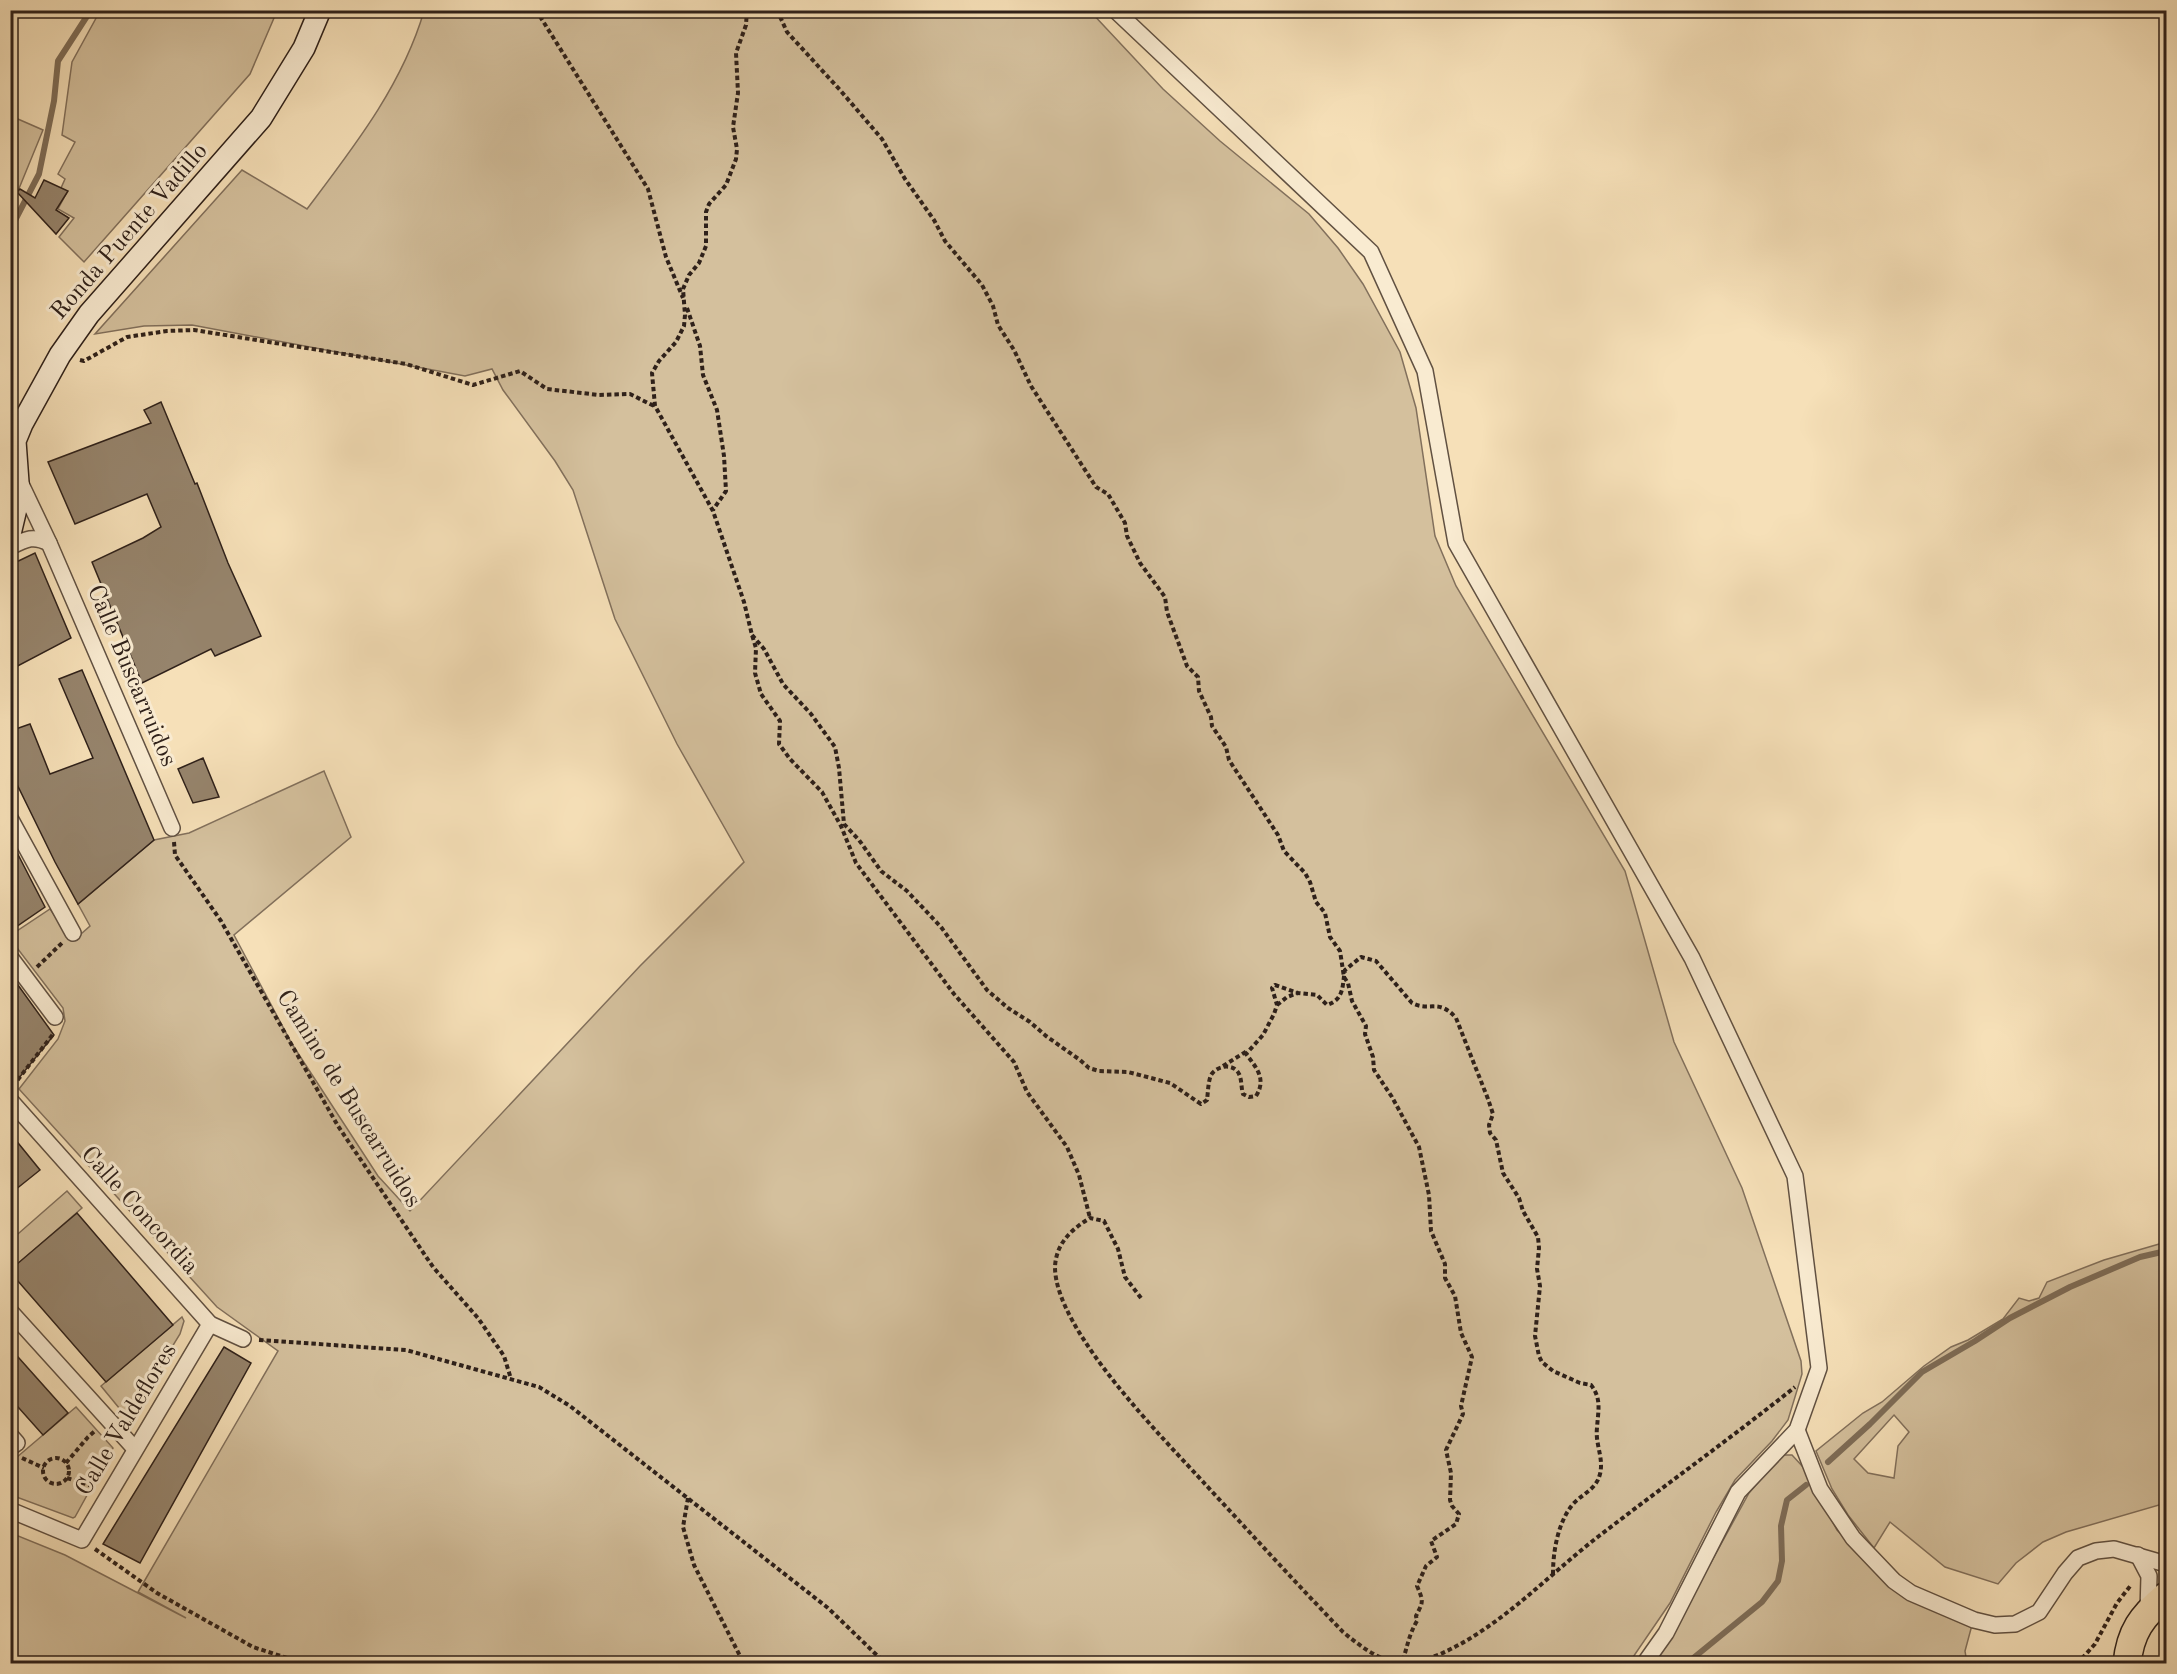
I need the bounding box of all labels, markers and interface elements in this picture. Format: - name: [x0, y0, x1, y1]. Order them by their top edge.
- street label: Ronda Puente Vadillo: [47, 139, 213, 325]
- street label: Calle Buscarruidos: [82, 582, 180, 770]
- street label: Camino de Buscarruidos: [271, 986, 425, 1212]
- street label: Calle Concordia: [76, 1143, 202, 1280]
- street label: Calle Valdeflores: [72, 1340, 182, 1500]

